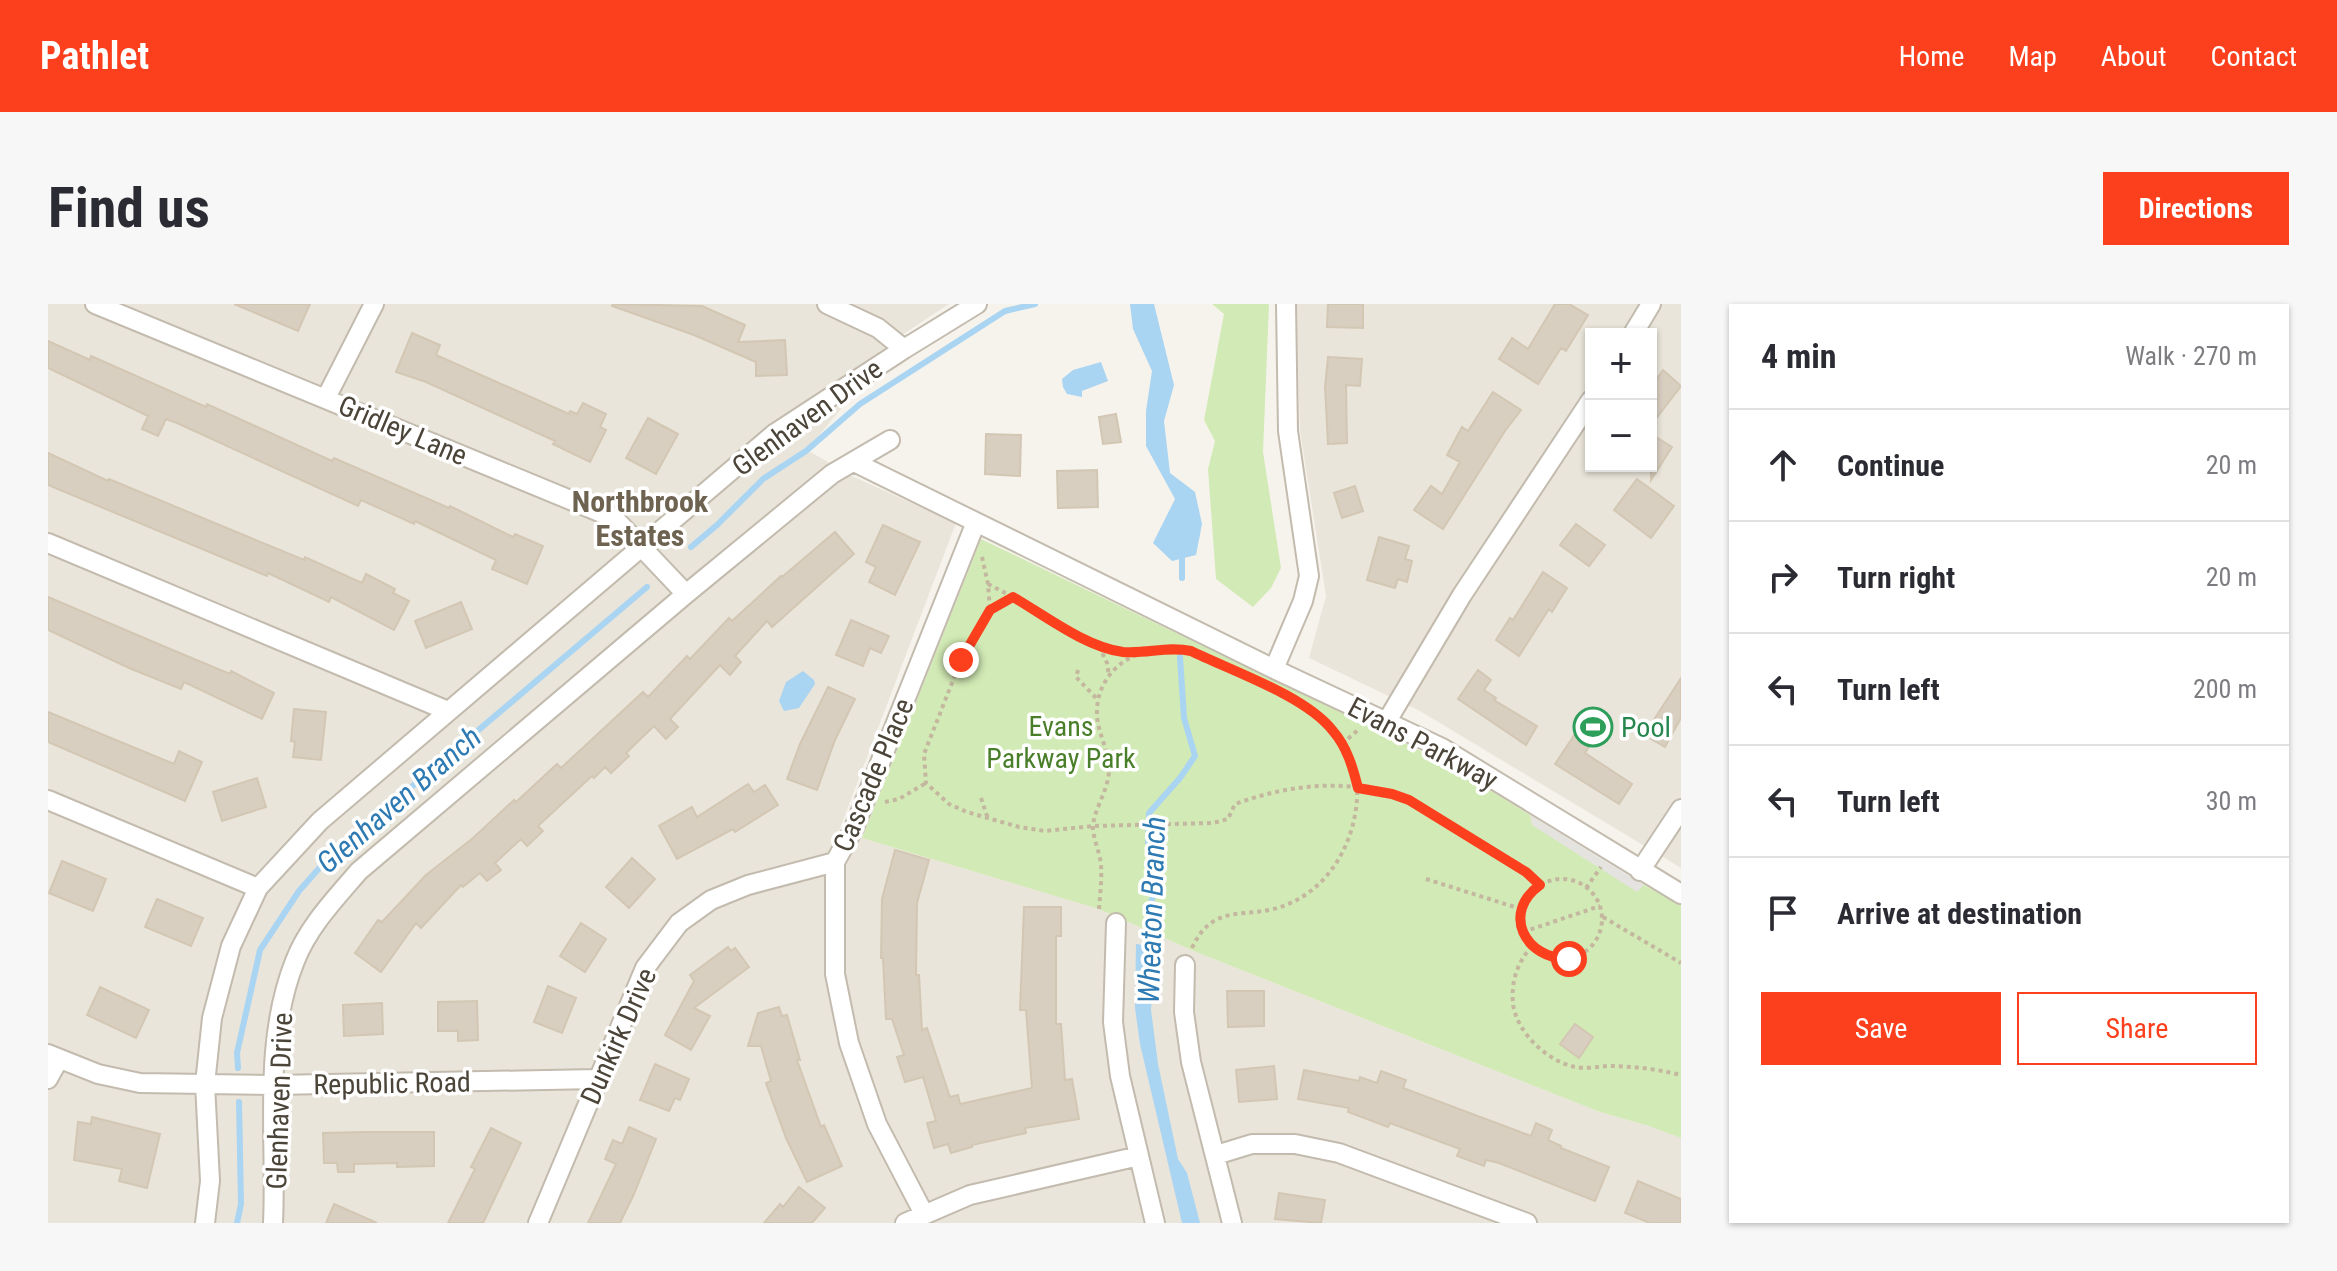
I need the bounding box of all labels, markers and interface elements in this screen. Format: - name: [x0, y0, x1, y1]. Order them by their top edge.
- text: Pathlet: [40, 34, 149, 78]
- text: Home: [1899, 40, 1964, 73]
- text: Map: [2008, 40, 2057, 73]
- text: About: [2101, 40, 2167, 73]
- text: Contact: [2211, 40, 2297, 73]
- button: Directions: [2103, 172, 2289, 245]
- text: Find us: [48, 175, 210, 241]
- map controls: [1585, 328, 1657, 472]
- button: +: [1585, 328, 1657, 400]
- text: 4 min: [1761, 336, 1837, 376]
- text: Walk · 270 m: [2125, 341, 2257, 371]
- street label: Glenhaven Drive: [726, 352, 889, 483]
- street label: Gridley Lane: [334, 389, 472, 472]
- button: −: [1585, 400, 1657, 472]
- icon: ahead: [1761, 443, 1805, 487]
- text: Continue: [1837, 448, 1944, 483]
- text: 20 m: [2206, 450, 2257, 480]
- district label: Northbrook Estates: [572, 484, 709, 553]
- icon: right: [1761, 555, 1805, 599]
- text: Turn right: [1837, 560, 1955, 595]
- text: 20 m: [2206, 562, 2257, 592]
- route end: [943, 642, 979, 678]
- icon: left: [1761, 667, 1805, 711]
- text: Turn left: [1837, 672, 1940, 707]
- text: 200 m: [2193, 674, 2257, 704]
- street label: Evans Parkway: [1342, 690, 1503, 797]
- street label: Cascade Place: [826, 694, 921, 857]
- sports icon: Pool: [1572, 706, 1614, 748]
- park label: Evans Parkway Park: [986, 710, 1136, 775]
- place label: Pool: [1621, 711, 1671, 744]
- water label: Glenhaven Branch: [309, 719, 488, 880]
- icon: left: [1761, 779, 1805, 823]
- text: Turn left: [1837, 784, 1940, 819]
- text: 30 m: [2206, 786, 2257, 816]
- water label: Wheaton Branch: [1131, 816, 1172, 1004]
- icon: arrive: [1761, 891, 1805, 935]
- text: Arrive at destination: [1837, 896, 2082, 931]
- route start: [1551, 941, 1587, 977]
- street label: Dunkirk Drive: [574, 963, 663, 1109]
- button: Save: [1761, 992, 2001, 1065]
- button: Share: [2017, 992, 2257, 1065]
- street label: Glenhaven Drive: [260, 1012, 299, 1190]
- street label: Republic Road: [313, 1066, 471, 1101]

